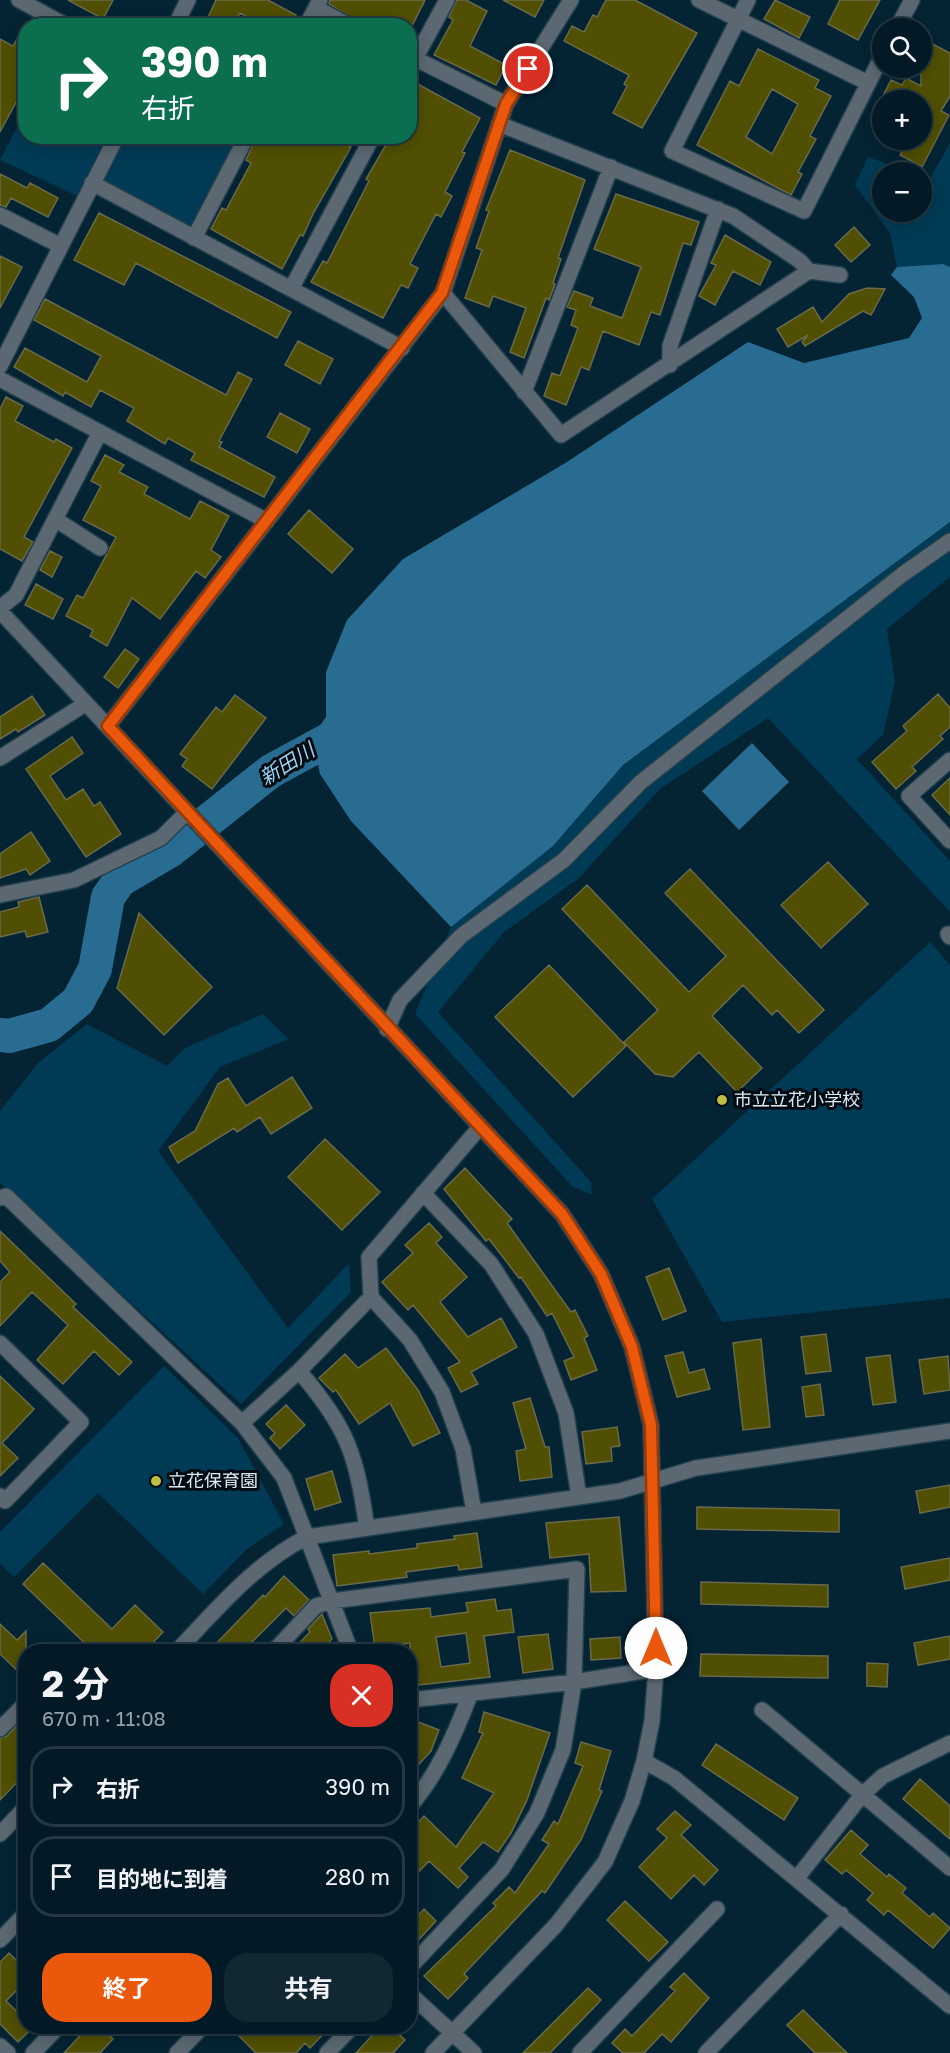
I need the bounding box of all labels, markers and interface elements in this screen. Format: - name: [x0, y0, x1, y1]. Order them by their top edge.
- map controls: [872, 18, 932, 222]
- button: search: [872, 18, 932, 78]
- text: 390 m: [141, 36, 268, 86]
- icon: right: [42, 42, 120, 120]
- pin: [502, 43, 553, 94]
- icon: arrive: [511, 52, 544, 85]
- button: +: [872, 90, 932, 150]
- text: 右折: [141, 92, 195, 124]
- button: −: [872, 162, 932, 222]
- water label: 新田川: [255, 736, 320, 789]
- place label: 市立立花小学校: [734, 1088, 860, 1110]
- marker: 市立立花小学校: [715, 1093, 729, 1107]
- place label: 立花保育園: [168, 1469, 258, 1491]
- marker: 立花保育園: [149, 1474, 163, 1488]
- position arrow: [624, 1616, 688, 1680]
- text: 2 分: [42, 1662, 109, 1705]
- button: close: [330, 1664, 393, 1727]
- text: 670 m · 11:08: [42, 1706, 166, 1730]
- icon: right: [45, 1770, 78, 1803]
- text: 390 m: [325, 1773, 390, 1800]
- text: 右折: [96, 1775, 140, 1802]
- icon: arrive: [45, 1860, 78, 1893]
- text: 280 m: [325, 1863, 390, 1890]
- text: 目的地に到着: [96, 1865, 228, 1892]
- button: 終了: [42, 1953, 212, 2022]
- button: 共有: [224, 1953, 393, 2022]

